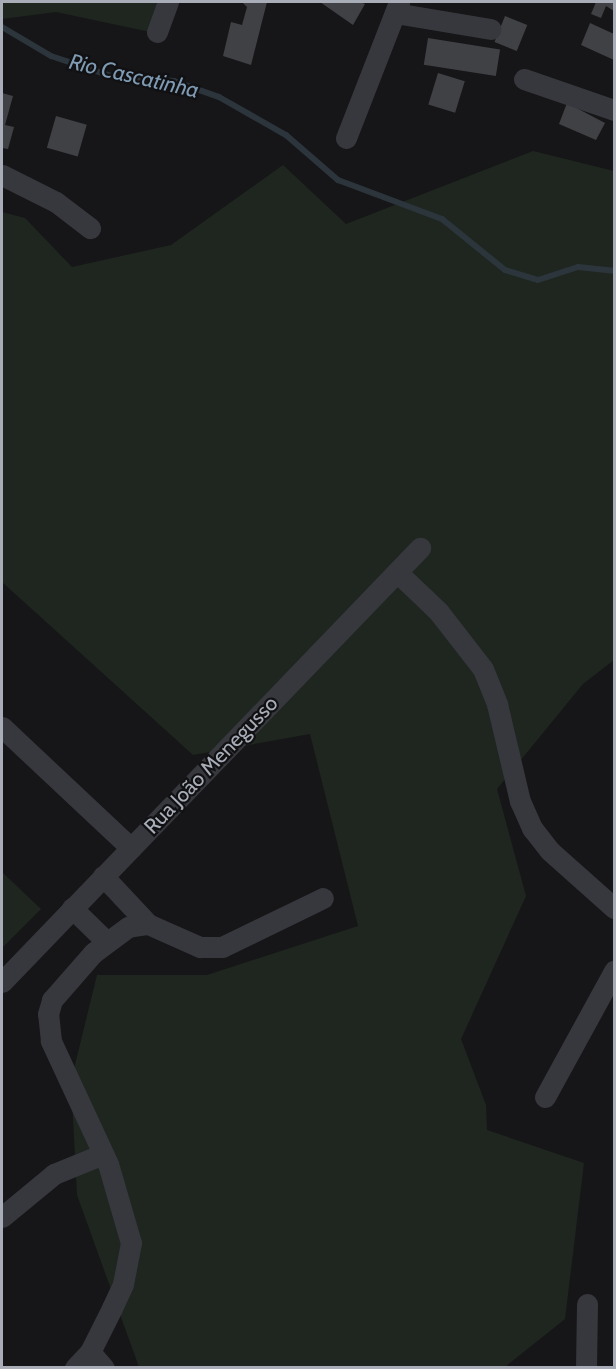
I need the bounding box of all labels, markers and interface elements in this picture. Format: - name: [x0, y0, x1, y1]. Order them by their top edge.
- water label: Rio Cascatinha: [67, 48, 201, 104]
- street label: Rua João Menegusso: [139, 691, 283, 839]

